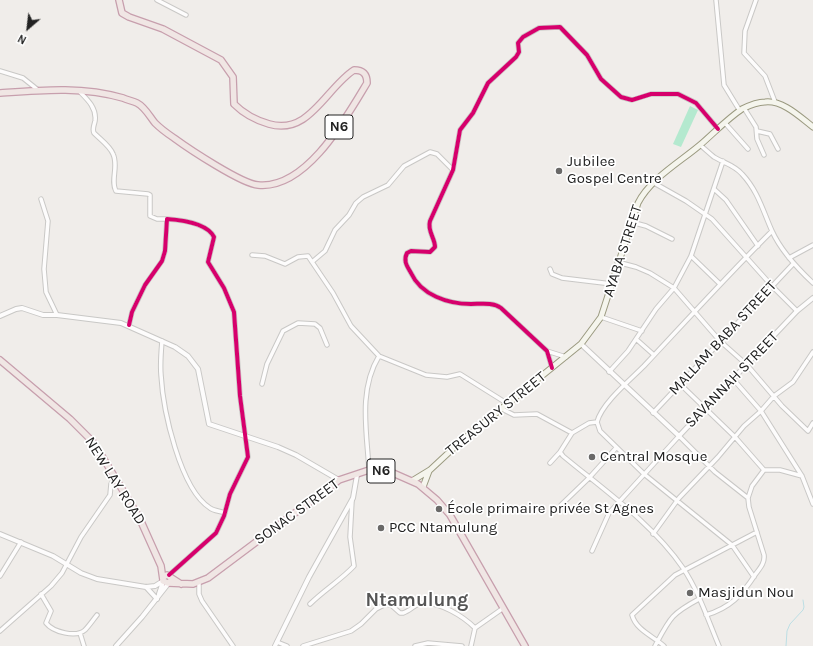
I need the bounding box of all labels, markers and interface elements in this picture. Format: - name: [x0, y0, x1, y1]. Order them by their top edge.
- north arrow: [8, 8, 48, 48]
- text: N: [16, 31, 29, 47]
- road number: N6: [325, 115, 353, 139]
- place label: Jubilee Gospel Centre: [567, 153, 662, 188]
- marker: Jubilee Gospel Centre: [554, 166, 564, 176]
- street label: AYABA STREET: [600, 203, 646, 299]
- street label: MALLAM BABA STREET: [665, 277, 781, 399]
- street label: SAVANNAH STREET: [682, 328, 782, 432]
- street label: TREASURY STREET: [442, 368, 550, 460]
- street label: NEW LAY ROAD: [81, 434, 149, 528]
- place label: Central Mosque: [600, 448, 707, 466]
- marker: Central Mosque: [587, 452, 597, 462]
- road number: N6: [367, 459, 395, 483]
- street label: SONAC STREET: [251, 475, 343, 549]
- place label: École primaire privée St Agnes: [447, 500, 654, 518]
- marker: École primaire privée St Agnes: [434, 504, 444, 514]
- place label: PCC Ntamulung: [389, 519, 497, 537]
- marker: PCC Ntamulung: [376, 523, 386, 533]
- place label: Masjidun Nou: [698, 584, 794, 602]
- marker: Masjidun Nou: [685, 588, 695, 598]
- district label: Ntamulung: [366, 590, 468, 612]

